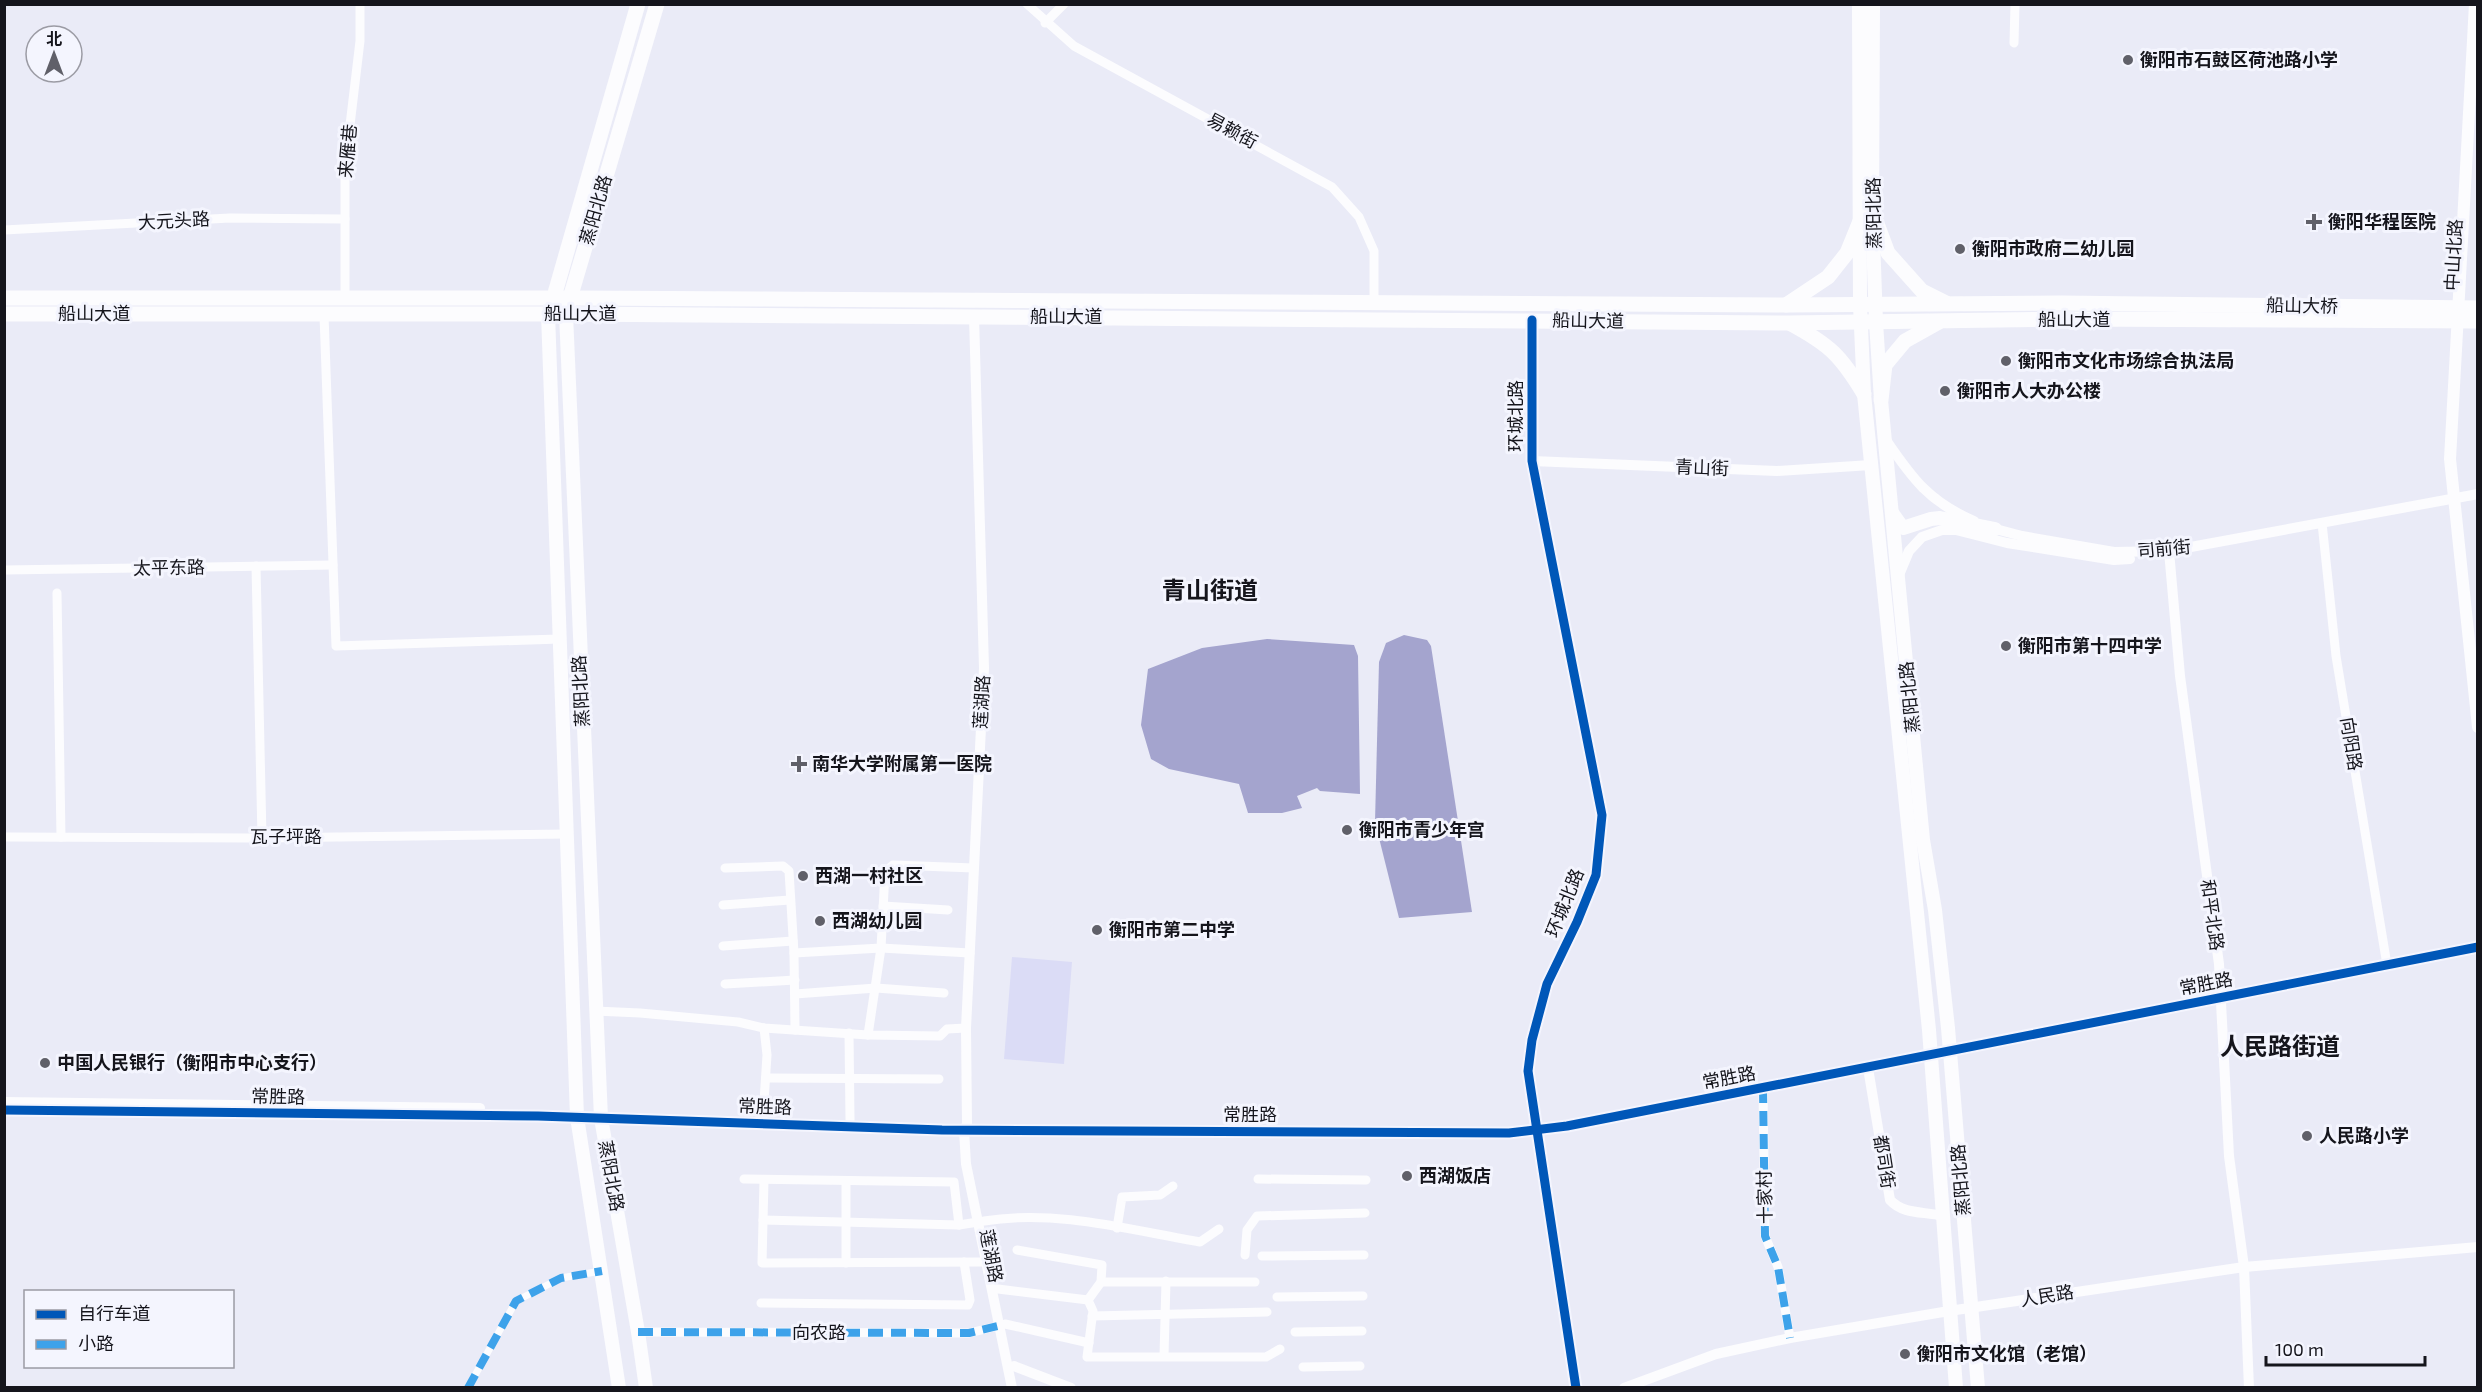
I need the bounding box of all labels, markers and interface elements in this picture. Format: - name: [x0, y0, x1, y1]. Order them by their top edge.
- north arrow: [24, 24, 84, 84]
- text: 北: [46, 29, 62, 48]
- place label: 衡阳市石鼓区荷池路小学: [2140, 48, 2338, 70]
- marker: 衡阳市石鼓区荷池路小学: [2121, 53, 2135, 67]
- street label: 易赖街: [1203, 108, 1261, 153]
- street label: 来雁巷: [334, 123, 360, 179]
- street label: 蒸阳北路: [575, 172, 616, 247]
- street label: 蒸阳北路: [1861, 177, 1885, 249]
- street label: 大元头路: [137, 207, 210, 233]
- place label: 衡阳华程医院: [2328, 210, 2436, 232]
- marker: 衡阳华程医院: [2305, 213, 2323, 231]
- street label: 中山北路: [2440, 218, 2466, 291]
- place label: 衡阳市政府二幼儿园: [1972, 237, 2134, 259]
- marker: 衡阳市政府二幼儿园: [1953, 242, 1967, 256]
- street label: 船山大桥: [2266, 293, 2338, 317]
- street label: 船山大道: [58, 302, 130, 324]
- street label: 船山大道: [544, 302, 616, 324]
- street label: 船山大道: [1030, 305, 1102, 327]
- street label: 船山大道: [1552, 308, 1624, 332]
- street label: 船山大道: [2038, 308, 2110, 330]
- place label: 衡阳市文化市场综合执法局: [2018, 349, 2234, 371]
- marker: 衡阳市文化市场综合执法局: [1999, 354, 2013, 368]
- place label: 衡阳市人大办公楼: [1957, 379, 2101, 401]
- street label: 环城北路: [1504, 380, 1526, 452]
- marker: 衡阳市人大办公楼: [1938, 384, 1952, 398]
- street label: 青山街: [1675, 455, 1729, 479]
- street label: 司前街: [2136, 535, 2192, 561]
- street label: 太平东路: [133, 555, 205, 579]
- district label: 青山街道: [1162, 575, 1258, 604]
- place label: 衡阳市第十四中学: [2018, 634, 2162, 656]
- marker: 衡阳市第十四中学: [1999, 639, 2013, 653]
- street label: 蒸阳北路: [567, 655, 593, 728]
- street label: 蒸阳北路: [1894, 660, 1924, 734]
- street label: 莲湖路: [969, 674, 993, 729]
- street label: 向阳路: [2337, 715, 2367, 772]
- place label: 南华大学附属第一医院: [812, 752, 992, 774]
- marker: 南华大学附属第一医院: [790, 755, 808, 773]
- place label: 衡阳市青少年宫: [1359, 818, 1485, 840]
- marker: 衡阳市青少年宫: [1340, 823, 1354, 837]
- street label: 瓦子坪路: [250, 825, 322, 847]
- place label: 西湖一村社区: [815, 864, 923, 886]
- street label: 环城北路: [1540, 865, 1588, 940]
- marker: 西湖一村社区: [796, 869, 810, 883]
- street label: 和平北路: [2197, 878, 2229, 952]
- place label: 西湖幼儿园: [832, 909, 922, 931]
- marker: 西湖幼儿园: [813, 914, 827, 928]
- place label: 衡阳市第二中学: [1109, 918, 1235, 940]
- marker: 衡阳市第二中学: [1090, 923, 1104, 937]
- street label: 常胜路: [2177, 967, 2234, 999]
- district label: 人民路街道: [2220, 1031, 2340, 1060]
- place label: 中国人民银行（衡阳市中心支行）: [57, 1051, 327, 1073]
- marker: 中国人民银行（衡阳市中心支行）: [38, 1056, 52, 1070]
- street label: 常胜路: [1700, 1061, 1757, 1093]
- street label: 常胜路: [251, 1085, 305, 1107]
- street label: 常胜路: [738, 1094, 792, 1118]
- street label: 常胜路: [1223, 1103, 1277, 1125]
- place label: 人民路小学: [2319, 1124, 2409, 1146]
- marker: 人民路小学: [2300, 1129, 2314, 1143]
- street label: 都司街: [1870, 1133, 1900, 1190]
- street label: 蒸阳北路: [595, 1138, 629, 1213]
- street label: 蒸阳北路: [1946, 1143, 1974, 1217]
- place label: 西湖饭店: [1419, 1164, 1491, 1186]
- marker: 西湖饭店: [1400, 1169, 1414, 1183]
- street label: 十家村: [1753, 1170, 1775, 1224]
- street label: 莲湖路: [976, 1227, 1008, 1284]
- street label: 人民路: [2018, 1280, 2075, 1310]
- legend: [24, 1290, 234, 1368]
- text: 自行车道: [78, 1302, 150, 1324]
- street label: 向农路: [792, 1321, 846, 1343]
- scale bar: [2266, 1329, 2425, 1367]
- text: 小路: [78, 1332, 114, 1354]
- text: 100 m: [2275, 1338, 2324, 1360]
- place label: 衡阳市文化馆（老馆）: [1917, 1342, 2097, 1364]
- marker: 衡阳市文化馆（老馆）: [1898, 1347, 1912, 1361]

